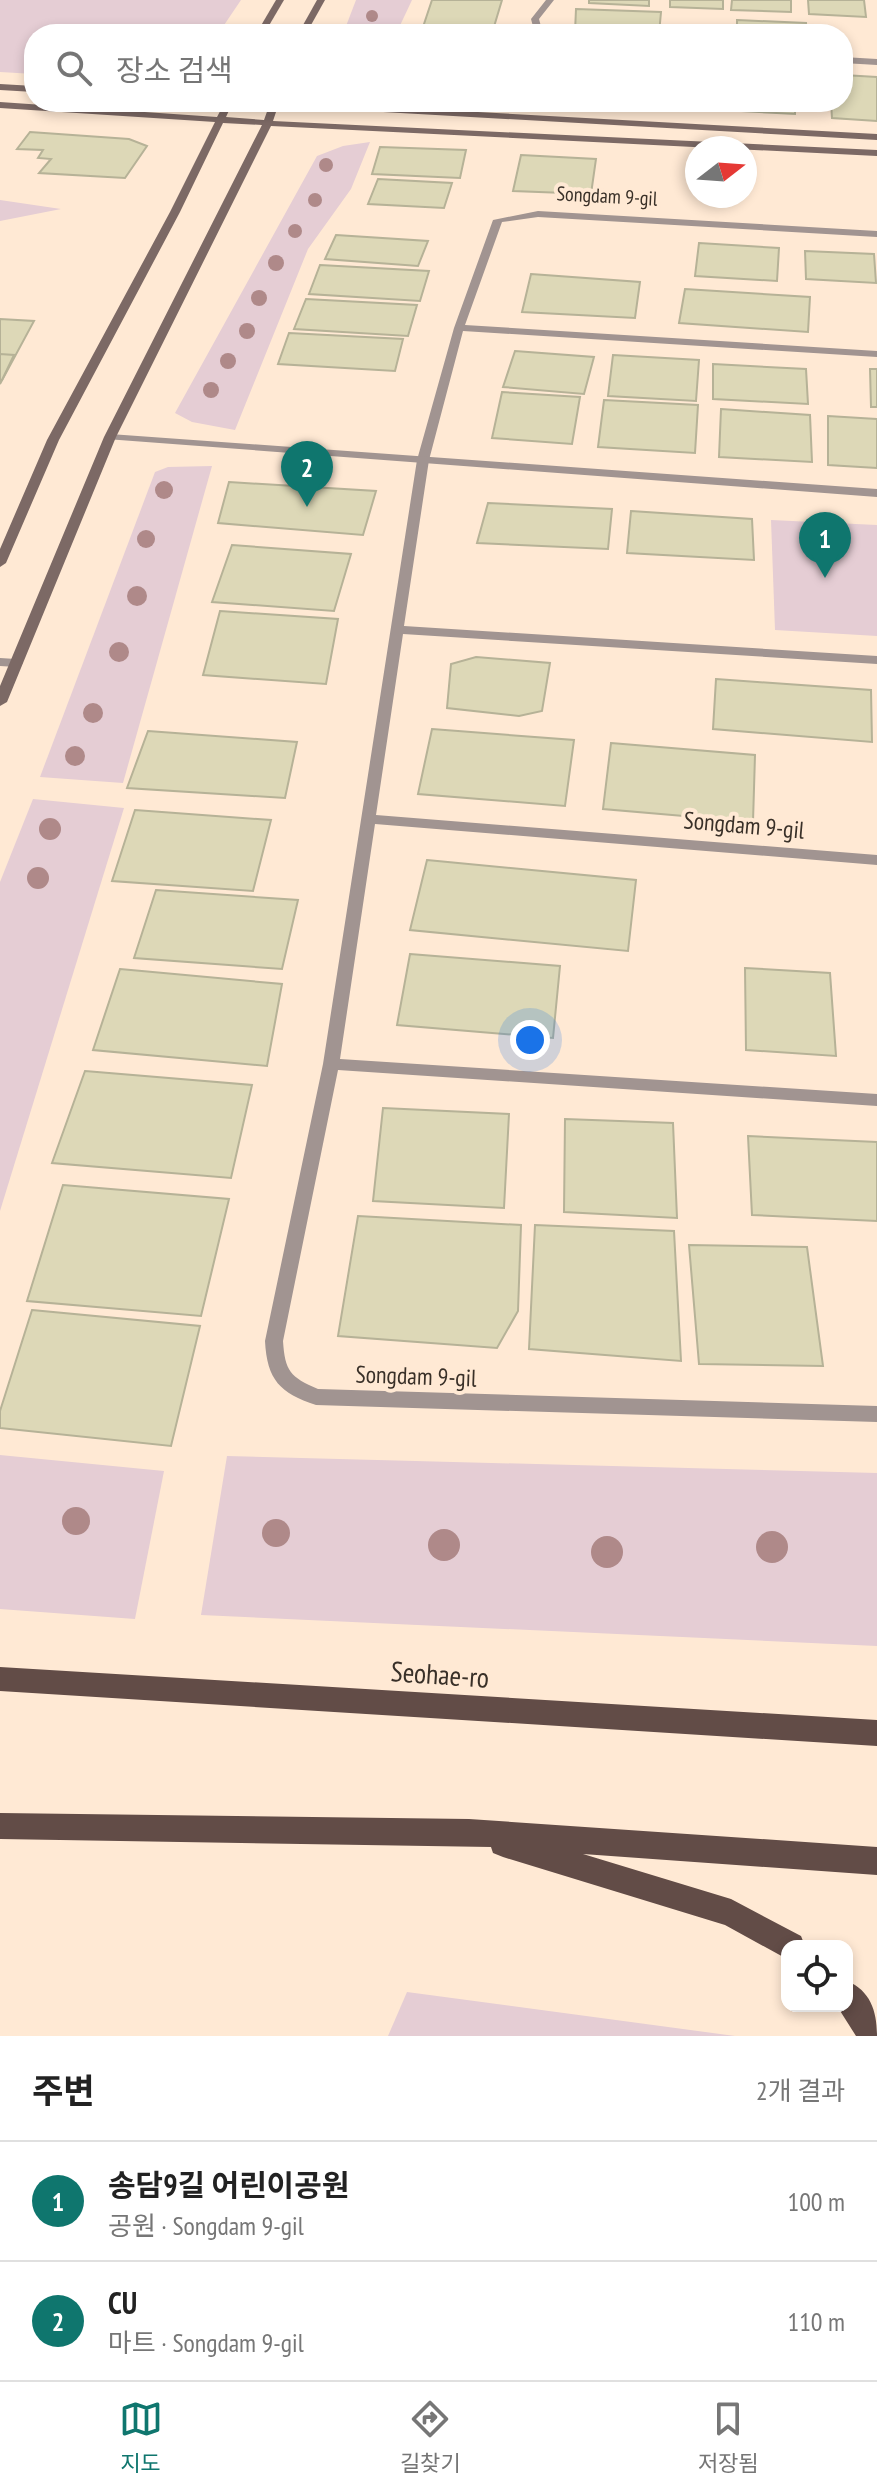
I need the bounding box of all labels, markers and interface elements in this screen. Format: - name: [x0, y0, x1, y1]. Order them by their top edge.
- search box: [24, 24, 853, 112]
- icon: search: [52, 46, 96, 90]
- text: 장소 검색: [116, 50, 233, 89]
- north arrow: [685, 136, 757, 208]
- street label: Songdam 9-gil: [556, 180, 658, 212]
- pin: 2: [281, 441, 333, 507]
- pin: 1: [799, 512, 851, 578]
- street label: Songdam 9-gil: [682, 804, 806, 846]
- your location: [510, 1020, 550, 1060]
- street label: Songdam 9-gil: [355, 1358, 478, 1394]
- street label: Seohae-ro: [390, 1652, 490, 1696]
- map controls: [781, 1940, 853, 2012]
- button: locate: [781, 1940, 853, 2012]
- text: 주변: [32, 2068, 95, 2112]
- text: 2개 결과: [756, 2074, 845, 2107]
- text: 송담9길 어린이공원: [108, 2165, 349, 2204]
- text: 1: [52, 2185, 64, 2218]
- text: 100 m: [787, 2185, 845, 2218]
- text: 공원 · Songdam 9-gil: [108, 2209, 304, 2242]
- text: CU: [108, 2283, 137, 2322]
- text: 2: [52, 2305, 64, 2338]
- text: 110 m: [787, 2305, 845, 2338]
- text: 마트 · Songdam 9-gil: [108, 2326, 304, 2359]
- tab: 지도: [119, 2397, 163, 2477]
- tab: 길찾기: [400, 2397, 460, 2477]
- tab: 저장됨: [698, 2397, 758, 2477]

